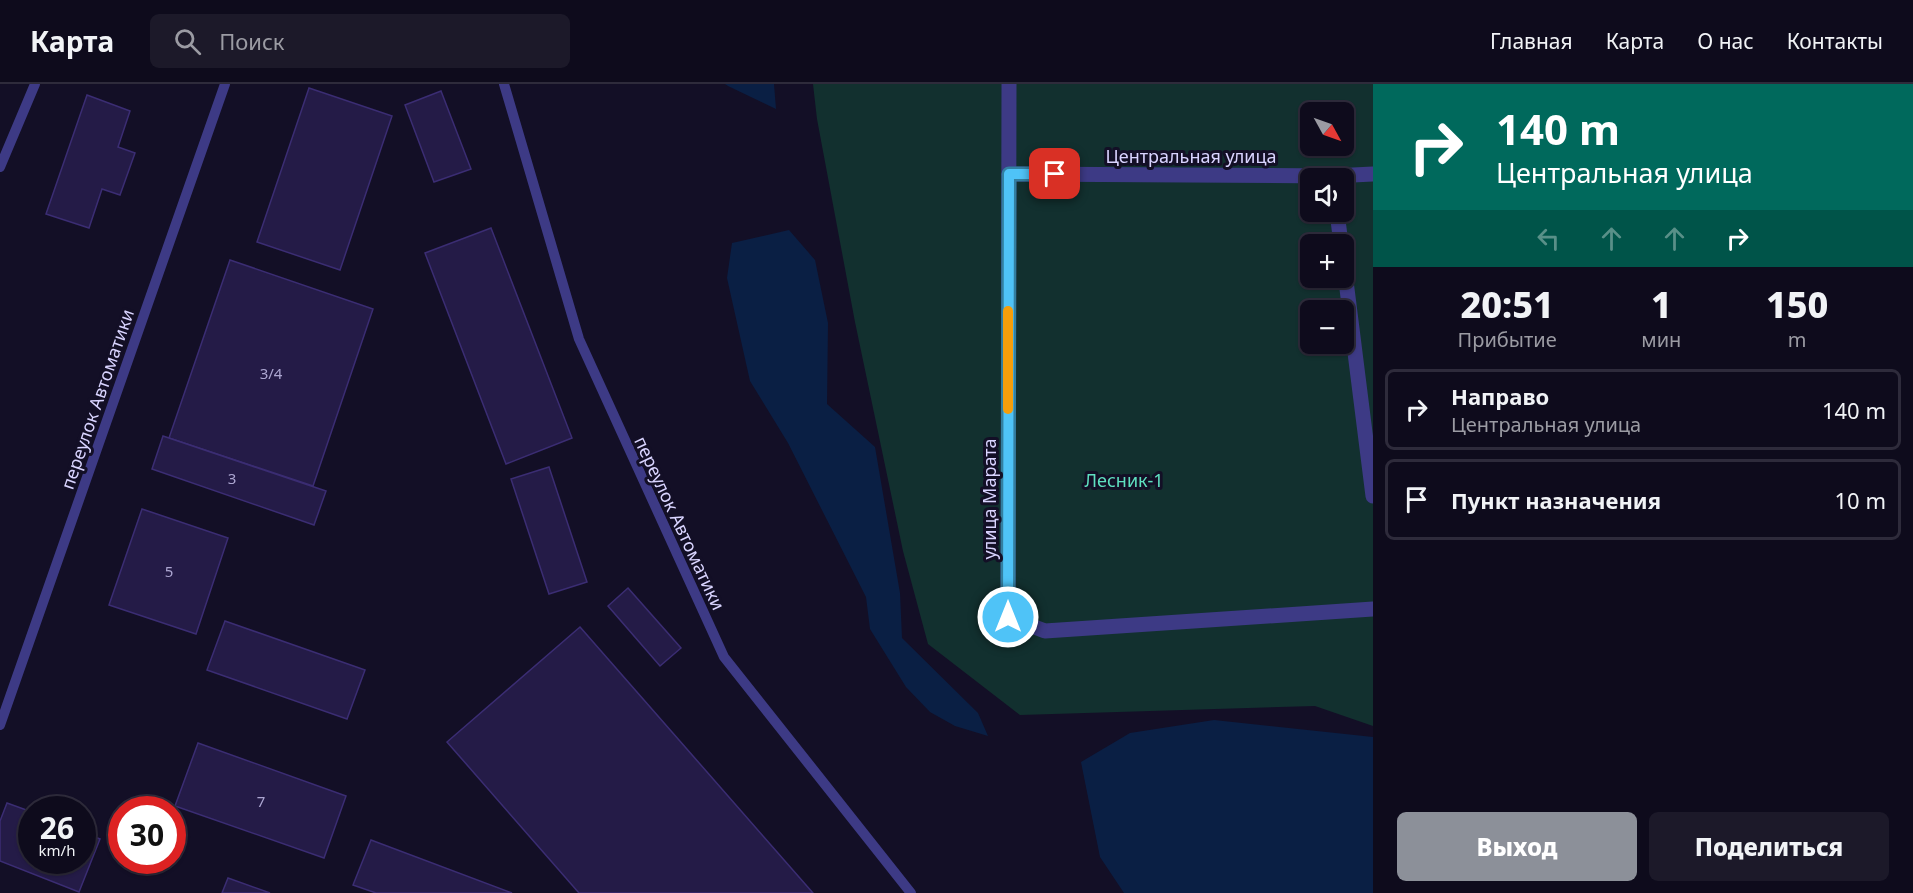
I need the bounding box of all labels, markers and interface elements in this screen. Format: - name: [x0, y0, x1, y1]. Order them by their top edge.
- search box: [150, 14, 570, 68]
- text: Карта: [30, 22, 114, 60]
- icon: search: [171, 25, 204, 58]
- text: Поиск: [219, 26, 285, 56]
- text: Главная: [1490, 27, 1573, 55]
- text: Карта: [1606, 27, 1664, 55]
- text: О нас: [1697, 27, 1754, 55]
- text: Контакты: [1787, 27, 1883, 55]
- text: 140 m: [1496, 100, 1620, 157]
- north arrow: [1300, 102, 1354, 156]
- map controls: [1300, 102, 1354, 354]
- icon: right: [1397, 108, 1475, 186]
- street label: Центральная улица: [1105, 144, 1277, 168]
- pin: [1029, 148, 1080, 199]
- text: Центральная улица: [1496, 154, 1753, 191]
- icon: arrive: [1038, 157, 1071, 190]
- button: sound: [1300, 168, 1354, 222]
- icon: left: [1532, 222, 1565, 255]
- icon: ahead: [1595, 222, 1628, 255]
- icon: ahead: [1658, 222, 1691, 255]
- icon: right: [1721, 222, 1754, 255]
- button: +: [1300, 234, 1354, 288]
- text: 20:51: [1460, 280, 1554, 329]
- text: 1: [1651, 280, 1672, 329]
- text: 150: [1766, 280, 1828, 329]
- button: −: [1300, 300, 1354, 354]
- street label: переулок Автоматики: [55, 306, 139, 492]
- text: Прибытие: [1458, 326, 1557, 353]
- text: мин: [1641, 326, 1681, 353]
- text: m: [1788, 326, 1807, 353]
- house number: 3/4: [260, 363, 283, 383]
- text: Направо: [1451, 381, 1549, 411]
- icon: right: [1400, 393, 1433, 426]
- text: 140 m: [1822, 395, 1886, 425]
- text: Центральная улица: [1451, 411, 1641, 438]
- street label: переулок Автоматики: [629, 432, 731, 614]
- street label: улица Марата: [977, 438, 1001, 560]
- house number: 3: [228, 468, 236, 488]
- park label: Лесник-1: [1084, 468, 1164, 492]
- icon: arrive: [1400, 483, 1433, 516]
- text: Пункт назначения: [1451, 485, 1661, 515]
- text: 10 m: [1835, 485, 1886, 515]
- house number: 5: [165, 561, 173, 581]
- position arrow: [976, 585, 1040, 649]
- house number: 7: [257, 791, 265, 811]
- speed limit sign: 30: [108, 796, 186, 874]
- text: 26: [40, 807, 74, 848]
- button: Выход: [1397, 812, 1637, 881]
- button: Поделиться: [1649, 812, 1889, 881]
- text: km/h: [39, 840, 75, 860]

